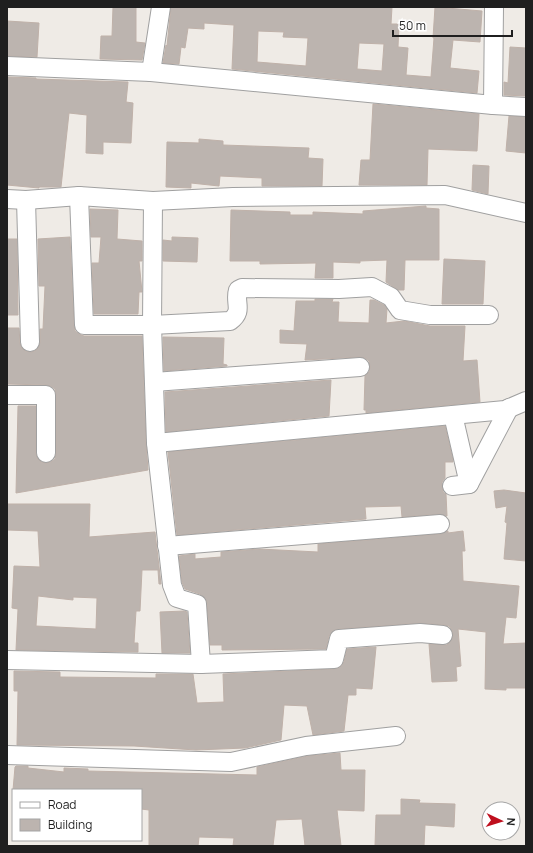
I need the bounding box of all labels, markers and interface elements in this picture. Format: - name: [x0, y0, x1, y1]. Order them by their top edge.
- scale bar: [393, 12, 512, 38]
- text: 50 m: [399, 17, 426, 34]
- legend: [12, 789, 142, 841]
- text: Road: [48, 796, 76, 813]
- north arrow: [481, 801, 521, 841]
- text: Building: [48, 816, 92, 833]
- text: N: [504, 817, 519, 826]

